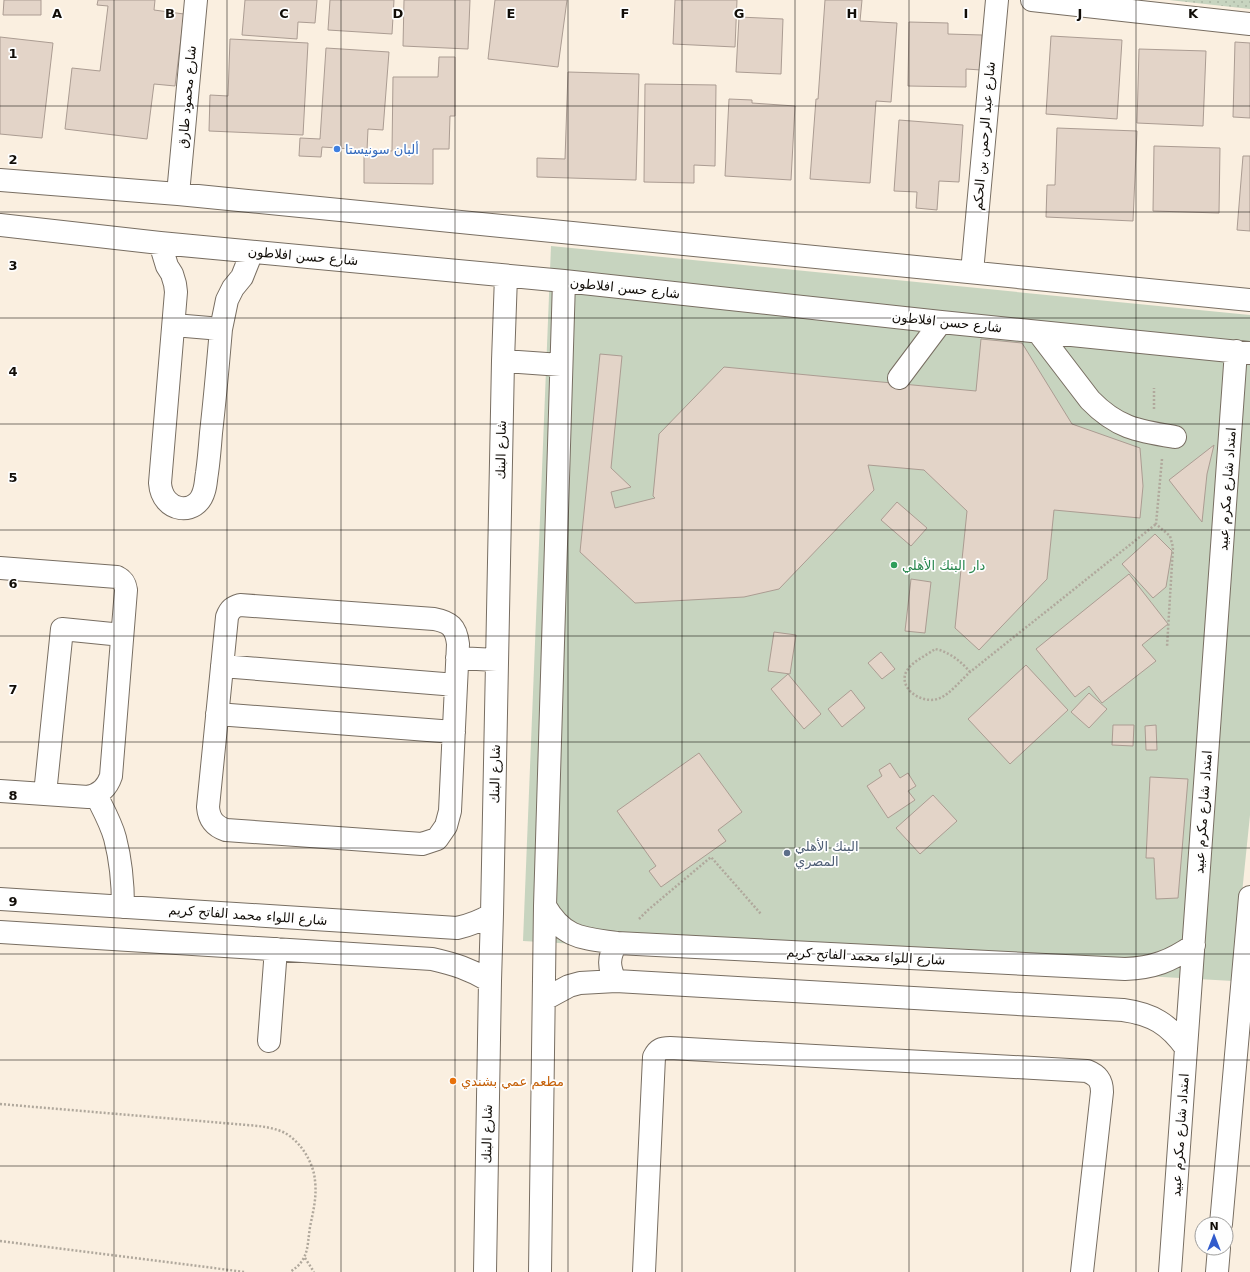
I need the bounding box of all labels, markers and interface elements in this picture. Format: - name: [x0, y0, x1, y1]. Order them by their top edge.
- text: A: [52, 6, 62, 21]
- text: B: [165, 6, 175, 21]
- text: C: [279, 6, 289, 21]
- text: D: [393, 6, 404, 21]
- text: E: [507, 6, 515, 21]
- text: F: [621, 6, 629, 21]
- text: G: [734, 6, 744, 21]
- text: H: [847, 6, 857, 21]
- text: I: [964, 6, 968, 21]
- text: J: [1077, 6, 1082, 21]
- text: K: [1188, 6, 1199, 21]
- street label: شارع محمود طارق: [175, 45, 200, 149]
- text: 1: [8, 46, 18, 61]
- street label: شارع عبد الرحمن بن الحكم: [970, 61, 999, 211]
- place label: ألبان سونيستا: [345, 141, 419, 158]
- marker: ألبان سونيستا: [332, 144, 342, 154]
- text: 2: [8, 152, 18, 167]
- street label: شارع حسن افلاطون: [247, 244, 359, 269]
- text: 3: [8, 258, 18, 273]
- street label: شارع حسن افلاطون: [569, 275, 681, 302]
- street label: شارع حسن افلاطون: [891, 309, 1003, 336]
- text: 4: [8, 364, 18, 379]
- street label: شارع البنك: [493, 420, 510, 480]
- street label: امتداد شارع مكرم عبيد: [1215, 427, 1240, 551]
- text: 5: [8, 470, 18, 485]
- place label: دار البنك الأهلي: [902, 557, 986, 574]
- marker: دار البنك الأهلي: [889, 560, 899, 570]
- text: 6: [8, 576, 18, 591]
- text: 7: [8, 682, 18, 697]
- street label: شارع البنك: [487, 744, 504, 804]
- street label: امتداد شارع مكرم عبيد: [1191, 750, 1216, 874]
- text: 8: [8, 788, 18, 803]
- place label: البنك الأهلي المصري: [795, 838, 859, 870]
- marker: البنك الأهلي المصري: [782, 848, 792, 858]
- text: 9: [8, 894, 18, 909]
- street label: شارع اللواء محمد الفاتح كريم: [168, 902, 328, 929]
- street label: شارع اللواء محمد الفاتح كريم: [786, 944, 946, 969]
- street label: امتداد شارع مكرم عبيد: [1168, 1073, 1193, 1197]
- place label: مطعم عمي بشندي: [461, 1074, 564, 1090]
- marker: مطعم عمي بشندي: [448, 1076, 458, 1086]
- street label: شارع البنك: [479, 1104, 496, 1164]
- north arrow: [1194, 1216, 1234, 1256]
- text: N: [1209, 1220, 1219, 1233]

